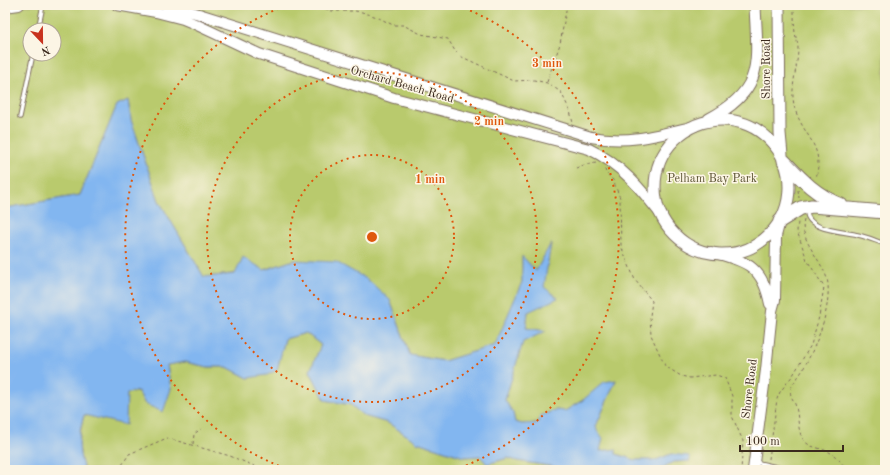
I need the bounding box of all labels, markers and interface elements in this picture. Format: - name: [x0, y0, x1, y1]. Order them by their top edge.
- north arrow: [22, 22, 62, 62]
- street label: Shore Road: [761, 39, 773, 99]
- text: N: [39, 43, 51, 57]
- text: 3 min: [532, 58, 562, 70]
- street label: Orchard Beach Road: [349, 64, 455, 106]
- text: 2 min: [474, 116, 504, 128]
- park label: Pelham Bay Park: [667, 173, 757, 185]
- text: 1 min: [415, 174, 445, 186]
- centre of rings: [365, 230, 379, 244]
- street label: Shore Road: [740, 358, 760, 420]
- scale bar: [740, 427, 843, 453]
- text: 100 m: [746, 436, 780, 448]

